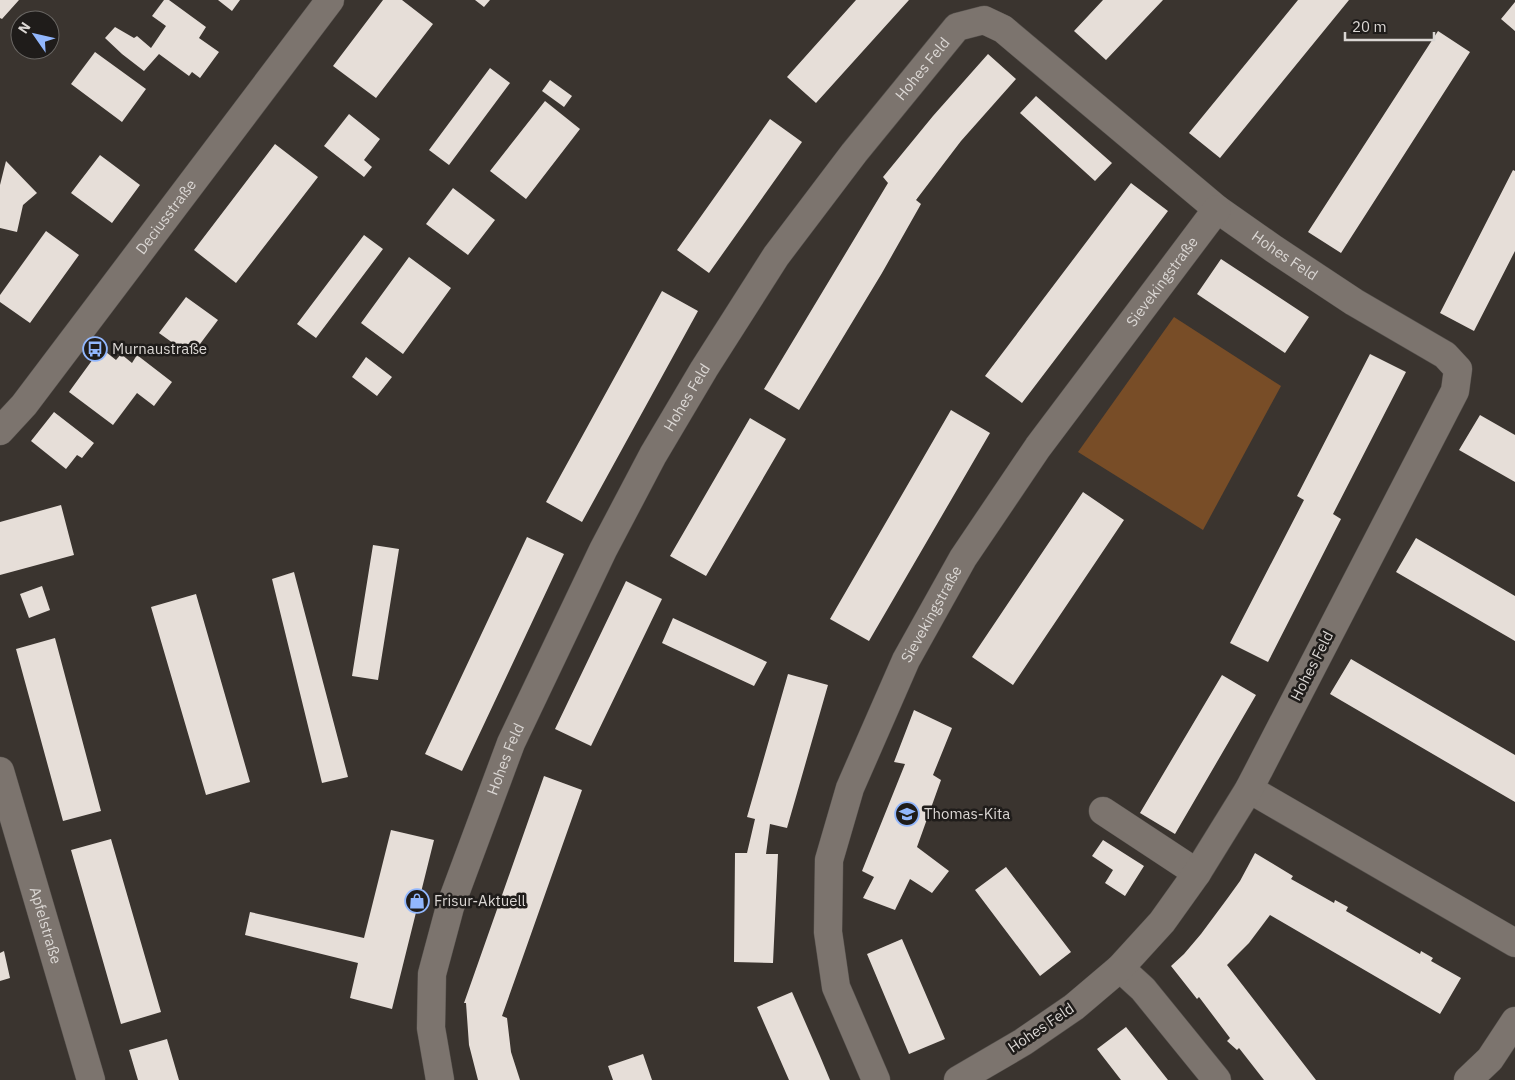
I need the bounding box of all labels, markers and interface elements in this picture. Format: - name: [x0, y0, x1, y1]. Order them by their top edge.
- north arrow: [10, 10, 60, 60]
- scale bar: [1345, 10, 1434, 42]
- text: 20 m: [1352, 17, 1387, 36]
- text: N: [14, 18, 35, 37]
- street label: Hohes Feld: [891, 33, 954, 104]
- street label: Deciusstraße: [131, 175, 200, 258]
- street label: Hohes Feld: [1248, 226, 1322, 284]
- street label: Sievekingstraße: [1122, 233, 1202, 330]
- bus stop icon: Murnaustraße: [82, 336, 108, 362]
- place label: Murnaustraße: [112, 339, 207, 358]
- street label: Hohes Feld: [659, 360, 714, 435]
- street label: Sievekingstraße: [897, 562, 966, 666]
- street label: Hohes Feld: [1286, 628, 1337, 704]
- street label: Hohes Feld: [482, 720, 528, 798]
- school or university icon: Thomas-Kita: [894, 801, 920, 827]
- place label: Thomas-Kita: [924, 804, 1010, 823]
- street label: Apfelstraße: [26, 885, 66, 966]
- shop icon: Frisur-Aktuell: [404, 888, 430, 914]
- place label: Frisur-Aktuell: [434, 891, 526, 910]
- street label: Hohes Feld: [1004, 999, 1077, 1057]

